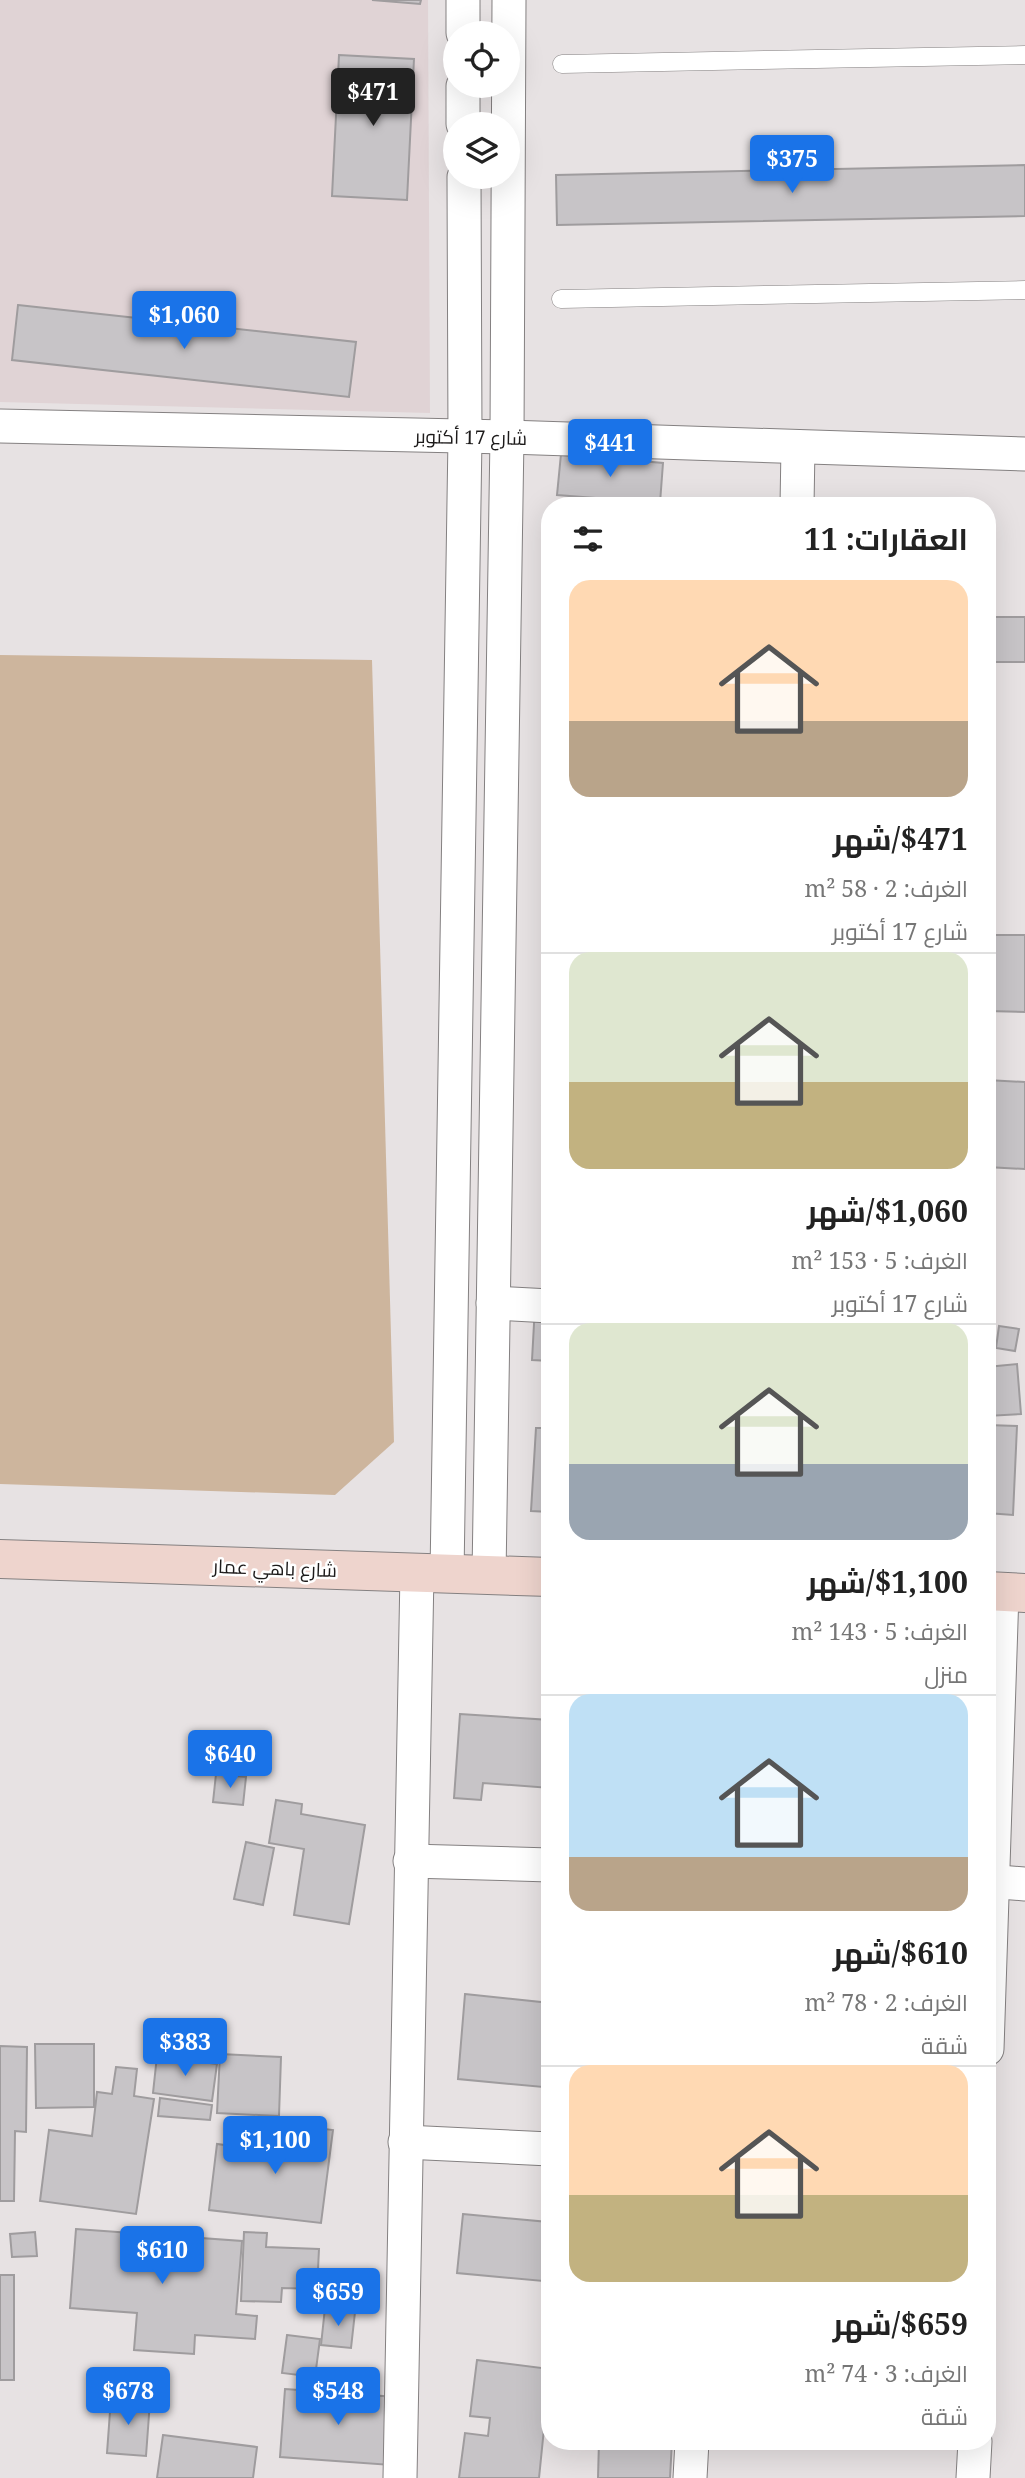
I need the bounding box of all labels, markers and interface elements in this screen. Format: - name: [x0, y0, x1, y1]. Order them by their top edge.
- map controls: [443, 21, 520, 189]
- button: locate: [443, 21, 520, 98]
- pin: $471: [332, 68, 414, 128]
- text: $471: [347, 75, 399, 107]
- button: layers: [443, 112, 520, 189]
- pin: $375: [751, 136, 833, 195]
- text: $375: [766, 142, 818, 174]
- pin: $1,060: [127, 292, 241, 351]
- text: $1,060: [148, 298, 220, 330]
- pin: $441: [569, 420, 651, 479]
- street label: شارع 17 أكتوبر: [414, 423, 527, 452]
- text: $441: [584, 426, 636, 458]
- text: العقارات: 11: [804, 518, 968, 559]
- icon: filters: [569, 520, 607, 558]
- icon: home: [706, 626, 832, 752]
- text: $471/شهر: [833, 818, 968, 859]
- text: الغرف: 2 · 58 m²: [804, 872, 968, 904]
- text: شارع 17 أكتوبر: [832, 915, 968, 947]
- icon: home: [706, 998, 832, 1124]
- text: $1,060/شهر: [807, 1190, 968, 1231]
- text: الغرف: 5 · 153 m²: [792, 1244, 968, 1276]
- text: شارع 17 أكتوبر: [832, 1287, 968, 1319]
- icon: home: [706, 1369, 832, 1495]
- street label: شارع باهي عمار: [212, 1553, 337, 1585]
- text: $1,100/شهر: [807, 1561, 968, 1602]
- text: الغرف: 5 · 143 m²: [792, 1615, 968, 1647]
- text: منزل: [924, 1658, 968, 1690]
- pin: $640: [189, 1730, 271, 1790]
- text: $640: [204, 1737, 256, 1769]
- icon: home: [706, 1740, 832, 1866]
- text: $610/شهر: [833, 1932, 968, 1973]
- text: الغرف: 2 · 78 m²: [804, 1986, 968, 2018]
- pin: $383: [144, 2018, 226, 2078]
- text: $383: [159, 2025, 211, 2057]
- text: شقة: [921, 2029, 968, 2061]
- icon: home: [706, 2111, 832, 2237]
- pin: $1,100: [218, 2116, 332, 2176]
- text: $1,100: [239, 2123, 311, 2155]
- pin: $610: [121, 2226, 203, 2286]
- text: $610: [136, 2233, 188, 2265]
- pin: $659: [297, 2268, 379, 2328]
- text: $659: [312, 2275, 364, 2307]
- text: $659/شهر: [833, 2303, 968, 2344]
- text: الغرف: 3 · 74 m²: [804, 2357, 968, 2389]
- pin: $678: [87, 2368, 169, 2427]
- pin: $548: [297, 2368, 379, 2427]
- text: $678: [102, 2374, 154, 2406]
- text: $548: [312, 2374, 364, 2406]
- text: شقة: [921, 2400, 968, 2432]

